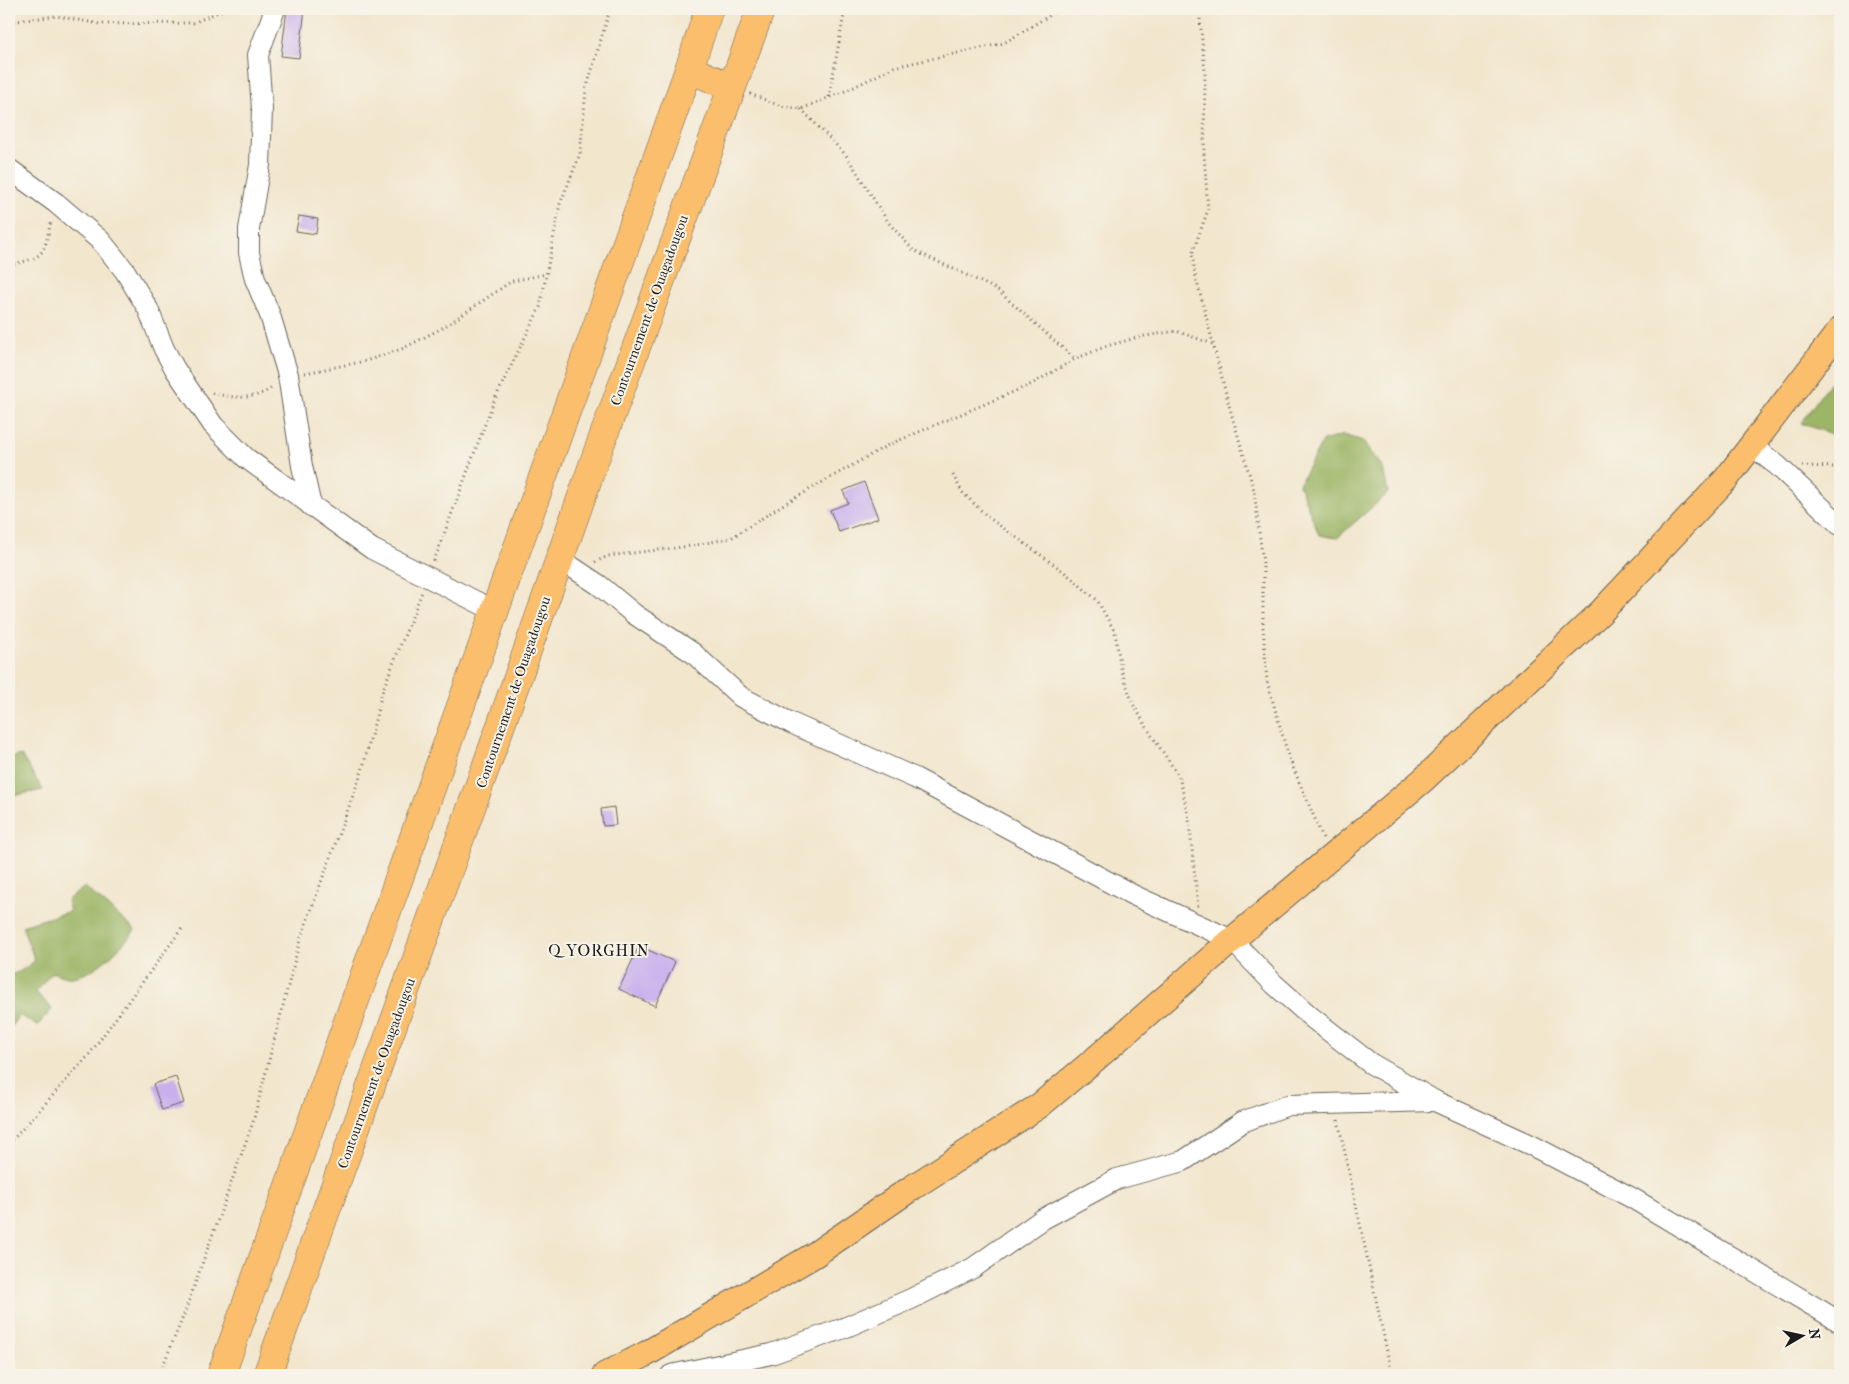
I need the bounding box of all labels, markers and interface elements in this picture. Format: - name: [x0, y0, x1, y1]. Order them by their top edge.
- street label: Contournement de Ouagadougou: [607, 212, 692, 408]
- street label: Contournement de Ouagadougou: [473, 594, 554, 790]
- district label: Q YORGHIN: [548, 941, 650, 960]
- street label: Contournement de Ouagadougou: [334, 975, 419, 1171]
- north arrow: [1776, 1312, 1826, 1362]
- text: N: [1805, 1327, 1824, 1341]

